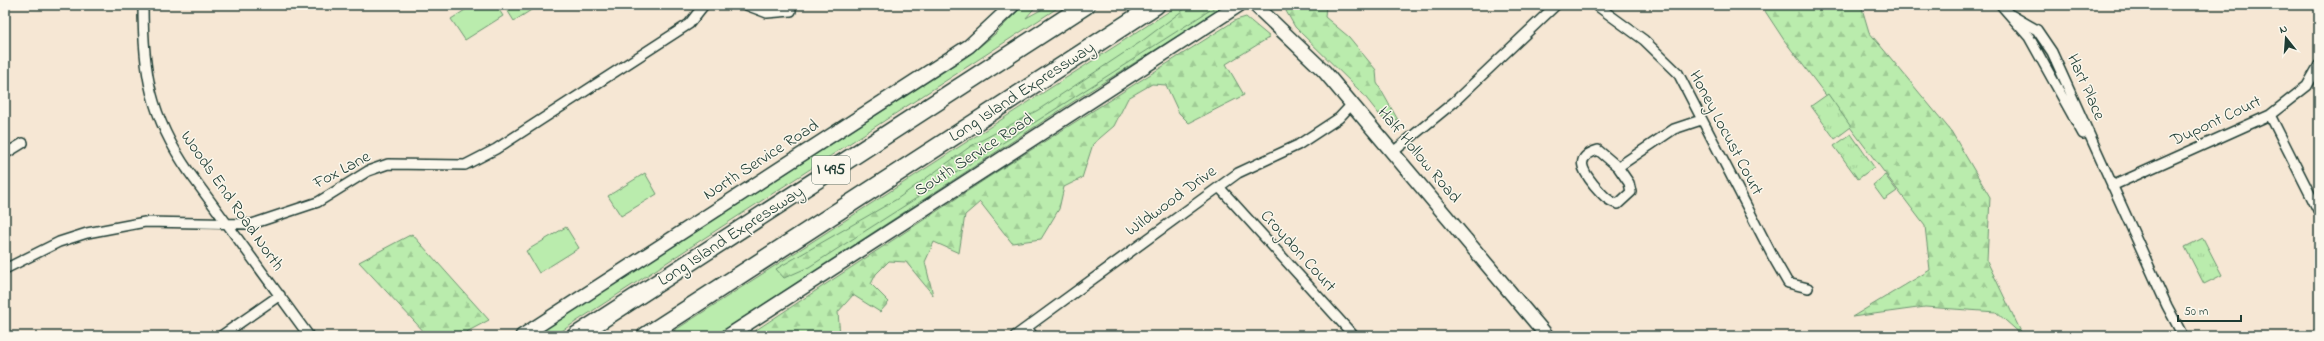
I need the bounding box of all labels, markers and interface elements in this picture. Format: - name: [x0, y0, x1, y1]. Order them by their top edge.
- north arrow: [2266, 18, 2306, 58]
- text: N: [2277, 21, 2289, 38]
- street label: Long Island Expressway: [944, 35, 1101, 150]
- street label: Hart Place: [2060, 50, 2112, 125]
- street label: Honey Locust Court: [1682, 66, 1770, 201]
- street label: Dupont Court: [2166, 89, 2266, 153]
- street label: Half Hollow Road: [1371, 101, 1467, 209]
- street label: South Service Road: [910, 107, 1039, 203]
- street label: North Service Road: [698, 113, 824, 207]
- street label: Woods End Road North: [174, 126, 290, 276]
- street label: Fox Lane: [308, 144, 375, 196]
- road number: I 495: [812, 156, 850, 184]
- street label: Wildwood Drive: [1120, 159, 1222, 243]
- street label: Long Island Expressway: [653, 179, 810, 294]
- street label: Croydon Court: [1253, 204, 1342, 299]
- scale bar: [2178, 297, 2241, 323]
- text: 50 m: [2184, 303, 2208, 321]

